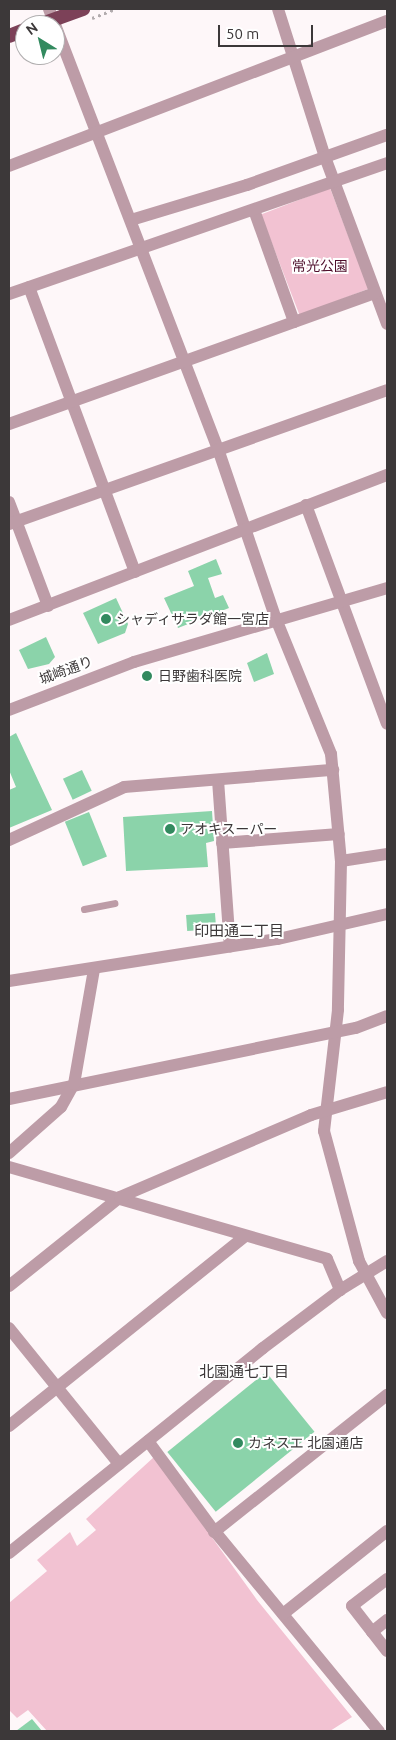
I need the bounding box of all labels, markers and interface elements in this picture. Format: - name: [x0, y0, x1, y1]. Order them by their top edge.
- north arrow: [15, 15, 65, 65]
- scale bar: [221, 15, 316, 47]
- text: N: [23, 19, 41, 38]
- text: 50 m: [226, 25, 259, 42]
- park label: 常光公園: [292, 258, 348, 274]
- place label: シャディサラダ館一宮店: [116, 611, 270, 627]
- marker: シャディサラダ館一宮店: [100, 613, 112, 625]
- street label: 城崎通り: [37, 653, 95, 687]
- place label: 日野歯科医院: [158, 668, 242, 684]
- marker: 日野歯科医院: [140, 669, 154, 683]
- place label: アオキスーパー: [180, 821, 278, 837]
- marker: アオキスーパー: [164, 823, 176, 835]
- district label: 印田通二丁目: [194, 922, 284, 940]
- district label: 北園通七丁目: [199, 1363, 289, 1381]
- place label: カネスエ 北園通店: [248, 1435, 363, 1451]
- marker: カネスエ 北園通店: [232, 1437, 244, 1449]

